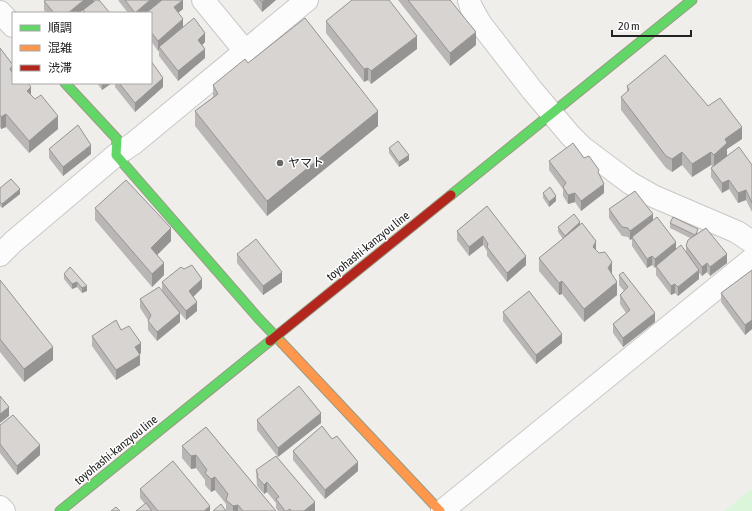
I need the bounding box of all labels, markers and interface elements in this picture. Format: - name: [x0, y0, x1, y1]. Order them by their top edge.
- legend: [12, 12, 152, 84]
- scale bar: [612, 12, 691, 38]
- text: 20 m: [618, 19, 640, 33]
- text: 順調: [48, 21, 72, 35]
- text: 混雑: [48, 41, 72, 55]
- text: 渋滞: [48, 61, 72, 75]
- place label: ヤマト: [288, 156, 324, 170]
- marker: ヤマト: [275, 158, 285, 168]
- street label: toyohashi-kanzyou line: [324, 208, 412, 284]
- street label: toyohashi-kanzyou line: [72, 412, 160, 488]

